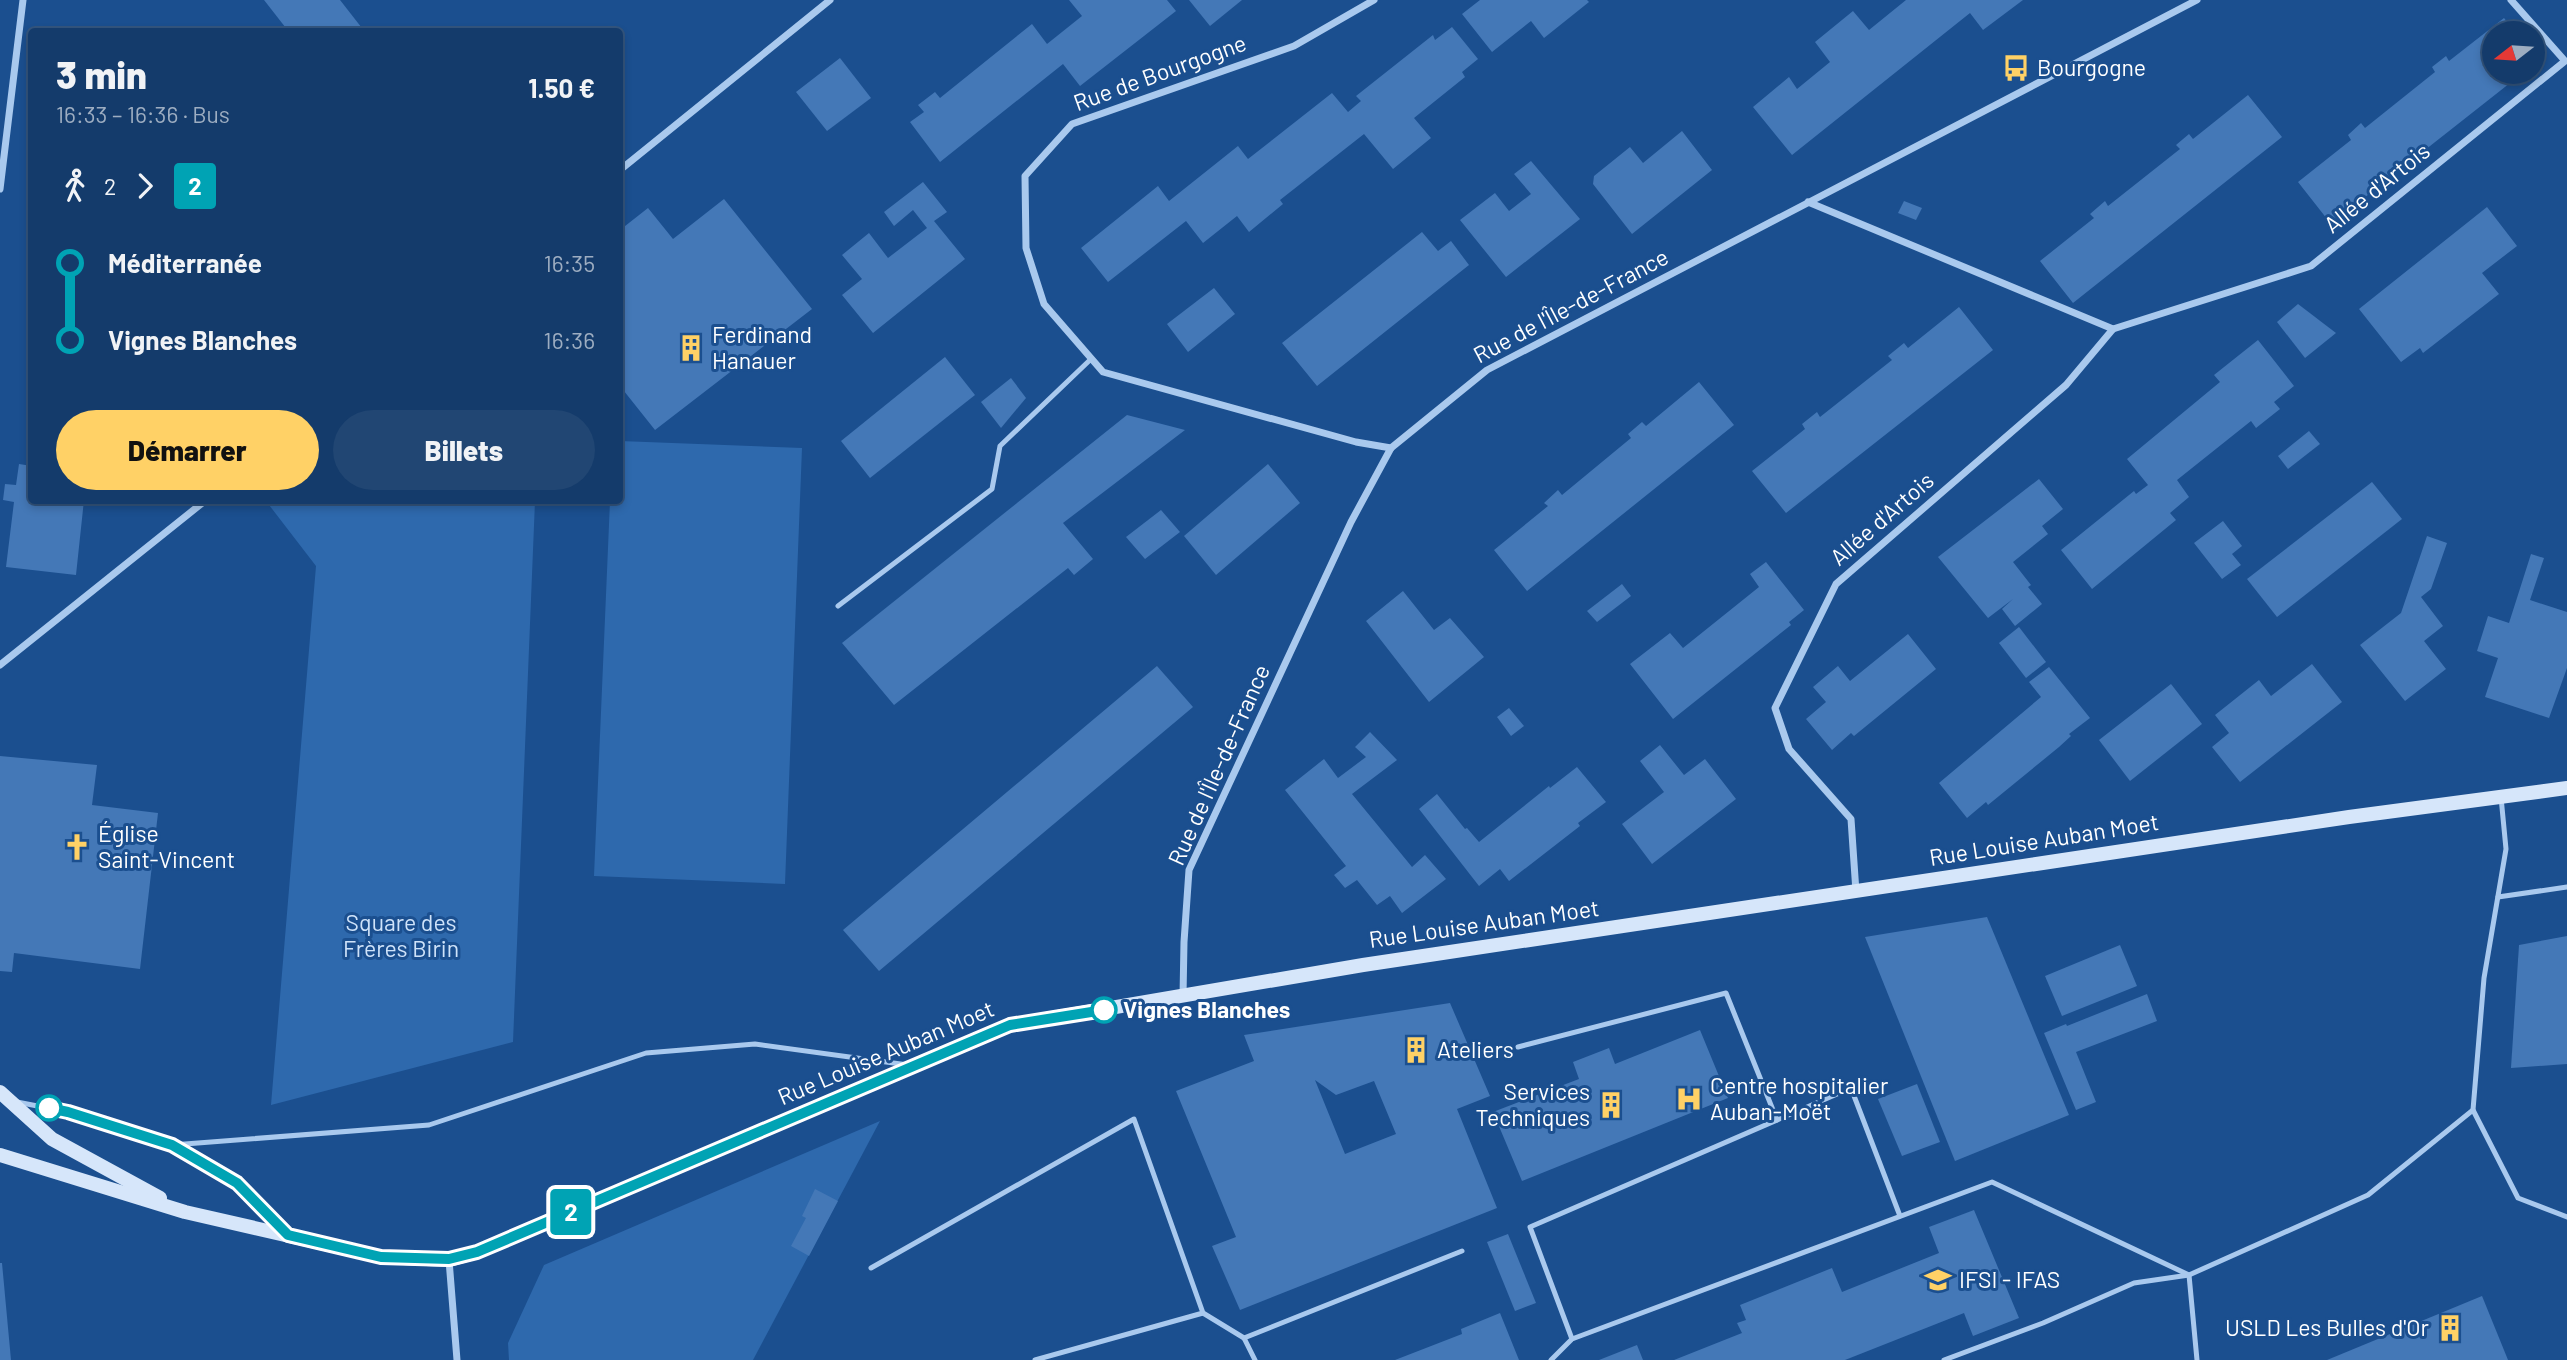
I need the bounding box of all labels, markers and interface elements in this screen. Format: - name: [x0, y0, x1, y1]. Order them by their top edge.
- north arrow: [2482, 21, 2544, 84]
- map controls: [2482, 21, 2545, 84]
- street label: Rue de Bourgogne: [1069, 28, 1250, 116]
- text: 3 min: [56, 51, 147, 97]
- bus stop icon: Bourgogne: [2001, 53, 2031, 83]
- place label: Bourgogne: [2037, 53, 2146, 81]
- text: 1.50 €: [528, 72, 595, 103]
- text: 16:33 – 16:36 · Bus: [56, 100, 230, 128]
- street label: Allée d'Artois: [2318, 136, 2435, 238]
- icon: walk: [56, 167, 94, 205]
- icon: forward: [126, 167, 164, 205]
- text: 2: [188, 171, 202, 200]
- text: 2: [104, 172, 116, 200]
- street label: Rue de l'Île-de-France: [1468, 242, 1673, 368]
- text: Méditerranée: [108, 247, 262, 278]
- text: 16:35: [544, 249, 595, 277]
- place label: Ferdinand Hanauer: [712, 320, 812, 374]
- text: Vignes Blanches: [108, 324, 297, 355]
- text: 16:36: [544, 326, 595, 354]
- building icon: Ferdinand Hanauer: [676, 333, 706, 363]
- button: Démarrer: [56, 410, 319, 490]
- button: Billets: [333, 410, 595, 490]
- street label: Allée d'Artois: [1824, 466, 1939, 571]
- street label: Rue de l'Île-de-France: [1161, 660, 1275, 869]
- street label: Rue Louise Auban Moet: [1927, 807, 2161, 871]
- place label: Église Saint-Vincent: [98, 819, 235, 873]
- church icon: Église Saint-Vincent: [62, 832, 92, 862]
- street label: Rue Louise Auban Moet: [1367, 893, 1601, 953]
- park label: Square des Frères Birin: [343, 908, 459, 962]
- street label: Rue Louise Auban Moet: [773, 994, 998, 1110]
- place label: Vignes Blanches: [1123, 995, 1290, 1023]
- marker: Vignes Blanches: [1091, 997, 1117, 1023]
- building icon: Ateliers: [1401, 1035, 1431, 1065]
- place label: Ateliers: [1437, 1035, 1514, 1063]
- place label: Centre hospitalier Auban-Moët: [1710, 1071, 1889, 1125]
- place label: Services Techniques: [1476, 1077, 1590, 1131]
- hospital icon: Centre hospitalier Auban-Moët: [1674, 1084, 1704, 1114]
- building icon: Services Techniques: [1596, 1090, 1626, 1120]
- unlabelled marker: [36, 1095, 62, 1121]
- line badge: 2: [548, 1189, 594, 1235]
- text: 2: [564, 1197, 578, 1226]
- school or university icon: IFSI - IFAS: [1923, 1265, 1953, 1295]
- place label: IFSI - IFAS: [1959, 1265, 2060, 1293]
- place label: USLD Les Bulles d'Or: [2225, 1313, 2430, 1341]
- building icon: USLD Les Bulles d'Or: [2435, 1313, 2465, 1343]

